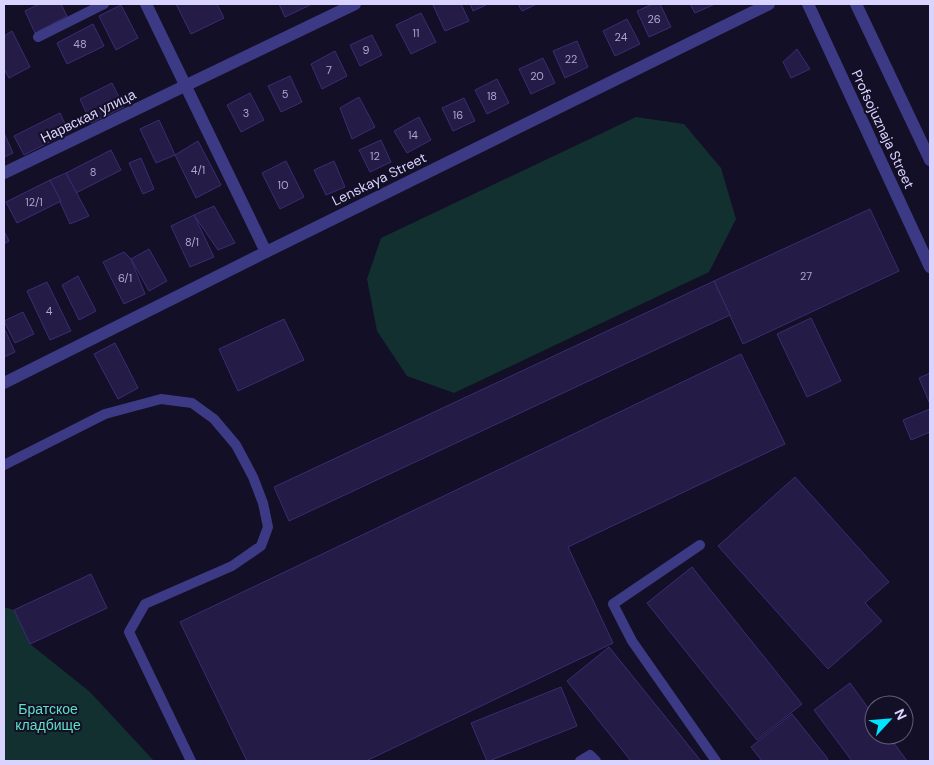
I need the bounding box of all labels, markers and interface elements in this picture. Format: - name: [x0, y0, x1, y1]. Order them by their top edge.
- house number: 26: [647, 12, 661, 26]
- house number: 11: [413, 26, 419, 40]
- house number: 24: [615, 30, 628, 44]
- house number: 48: [73, 37, 87, 51]
- house number: 9: [363, 43, 370, 57]
- house number: 22: [565, 52, 577, 66]
- house number: 7: [326, 63, 332, 77]
- street label: Profsojuznaja Street: [848, 67, 918, 191]
- house number: 20: [530, 69, 544, 83]
- street label: Нарвская улица: [37, 85, 139, 147]
- house number: 5: [282, 87, 289, 101]
- house number: 18: [487, 89, 497, 103]
- house number: 3: [243, 106, 249, 120]
- house number: 16: [453, 108, 463, 122]
- house number: 14: [408, 128, 418, 142]
- street label: Lenskaya Street: [329, 148, 429, 210]
- house number: 12: [370, 149, 380, 163]
- house number: 4/1: [191, 163, 205, 177]
- house number: 8: [90, 165, 96, 179]
- house number: 10: [278, 178, 288, 192]
- house number: 12/1: [25, 195, 43, 209]
- house number: 8/1: [185, 235, 199, 249]
- house number: 27: [800, 269, 812, 283]
- house number: 6/1: [118, 271, 132, 285]
- house number: 4: [46, 304, 53, 318]
- north arrow: [864, 695, 914, 745]
- park label: Братское кладбище: [15, 700, 81, 734]
- text: N: [890, 706, 911, 723]

